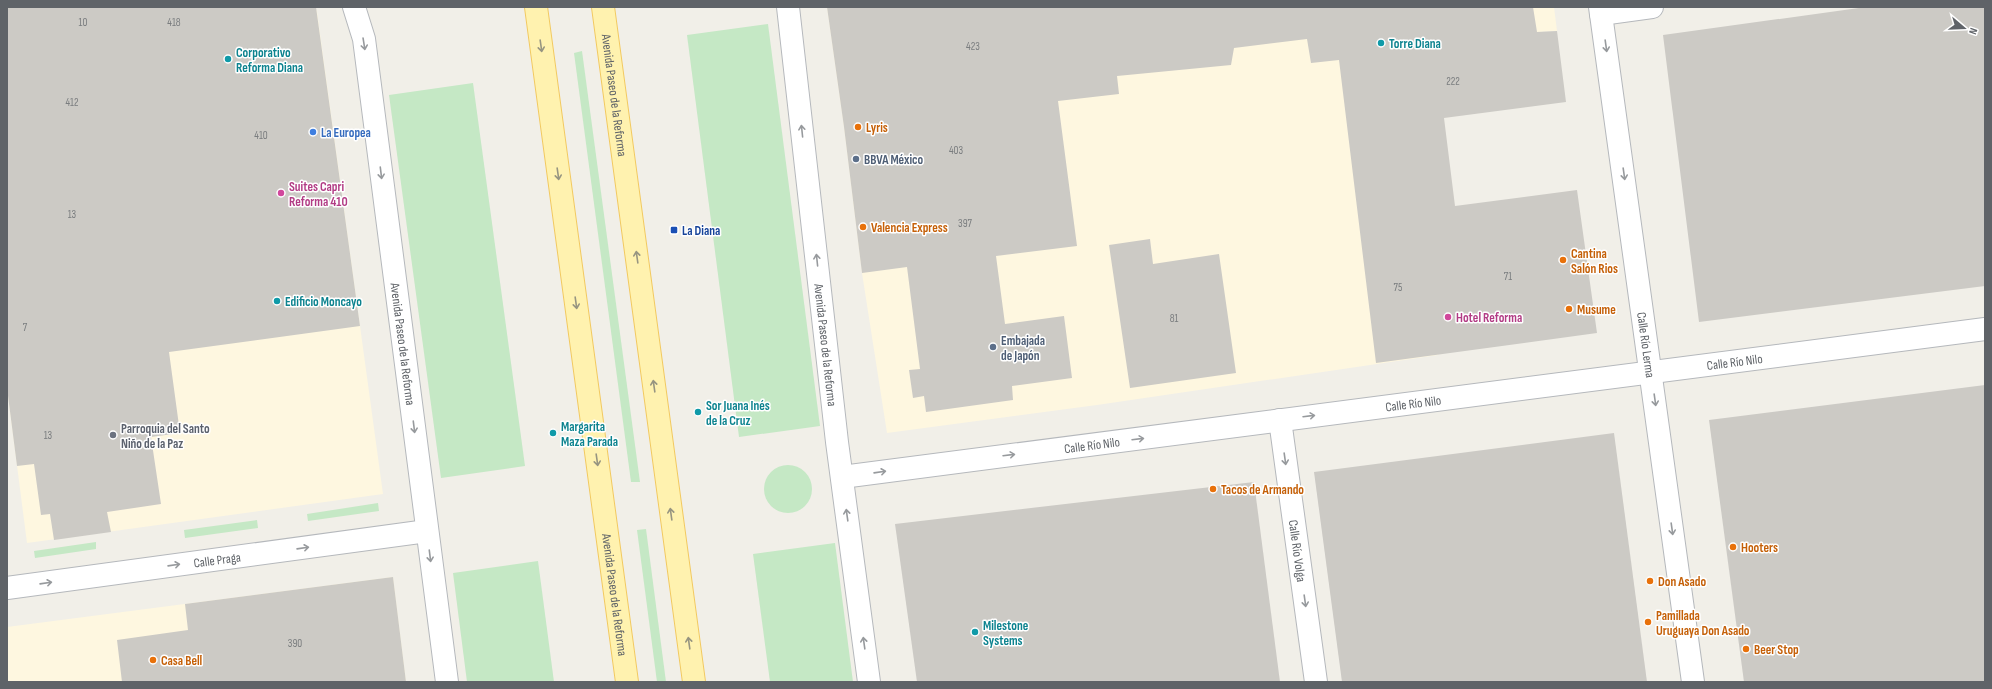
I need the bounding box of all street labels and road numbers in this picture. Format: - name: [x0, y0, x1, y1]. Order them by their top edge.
- street label: Avenida Paseo de la Reforma: [598, 32, 630, 157]
- street label: Avenida Paseo de la Reforma: [386, 281, 418, 406]
- street label: Avenida Paseo de la Reforma: [810, 282, 840, 407]
- street label: Calle Río Lerma: [1633, 311, 1658, 379]
- street label: Calle Río Nilo: [1706, 351, 1764, 374]
- street label: Calle Río Nilo: [1385, 392, 1442, 416]
- street label: Calle Río Nilo: [1063, 434, 1121, 457]
- street label: Calle Río Volga: [1285, 519, 1309, 583]
- street label: Avenida Paseo de la Reforma: [598, 532, 630, 657]
- street label: Calle Praga: [193, 549, 242, 572]

